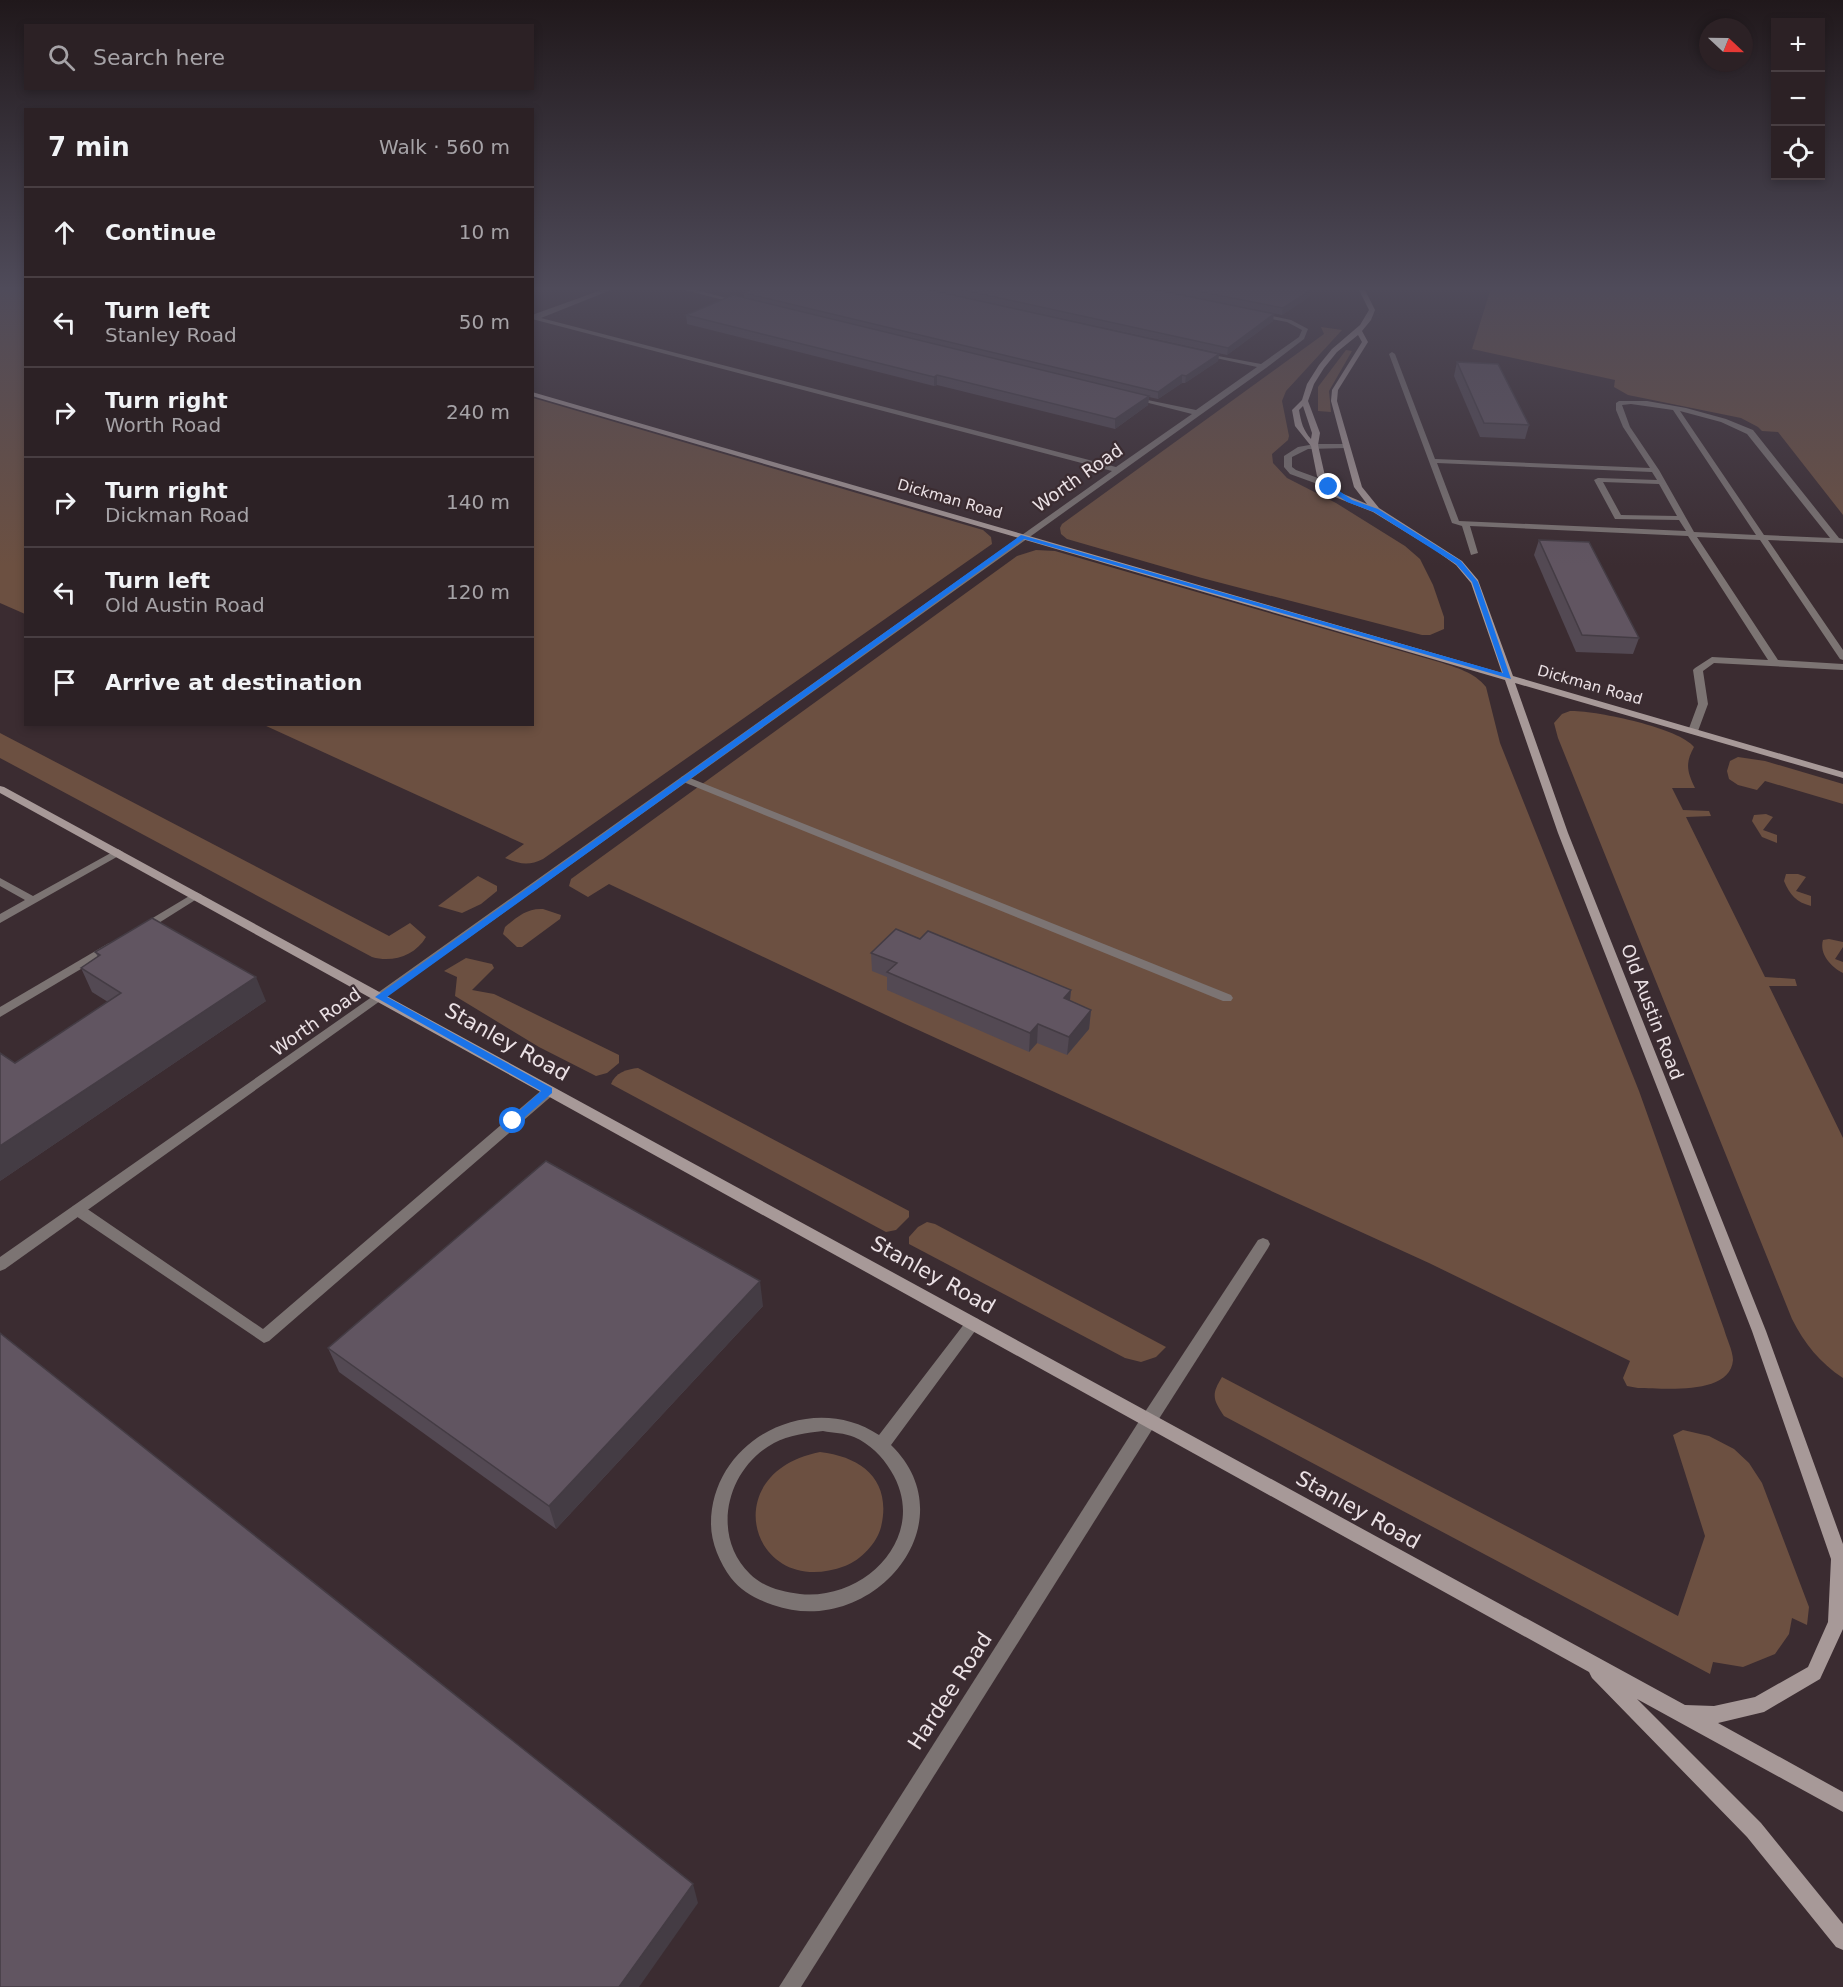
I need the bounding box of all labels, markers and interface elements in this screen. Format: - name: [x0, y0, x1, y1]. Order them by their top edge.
- north arrow: [1699, 18, 1753, 72]
- map controls: [1771, 18, 1825, 180]
- button: +: [1771, 18, 1825, 72]
- search box: [24, 24, 534, 90]
- icon: search: [45, 41, 78, 74]
- text: Search here: [93, 45, 225, 70]
- button: −: [1771, 72, 1825, 126]
- button: locate: [1771, 126, 1825, 180]
- text: 7 min: [48, 132, 130, 162]
- text: Walk · 560 m: [379, 135, 510, 159]
- icon: ahead: [48, 216, 81, 249]
- text: Continue: [105, 220, 216, 245]
- text: 10 m: [459, 220, 510, 244]
- text: Turn left: [105, 298, 210, 323]
- icon: left: [48, 306, 81, 339]
- text: 50 m: [459, 310, 510, 334]
- text: Stanley Road: [105, 323, 237, 347]
- text: Turn right: [105, 388, 228, 413]
- icon: right: [48, 396, 81, 429]
- text: 240 m: [446, 400, 510, 424]
- text: Worth Road: [105, 413, 221, 437]
- street label: Worth Road: [1029, 439, 1127, 516]
- route end: [1315, 473, 1341, 499]
- street label: Dickman Road: [895, 475, 1005, 523]
- text: Turn right: [105, 478, 228, 503]
- icon: right: [48, 486, 81, 519]
- text: 140 m: [446, 490, 510, 514]
- text: Dickman Road: [105, 503, 250, 527]
- text: Turn left: [105, 568, 210, 593]
- icon: left: [48, 576, 81, 609]
- text: 120 m: [446, 580, 510, 604]
- text: Old Austin Road: [105, 593, 265, 617]
- street label: Dickman Road: [1535, 661, 1645, 709]
- icon: arrive: [48, 666, 81, 699]
- text: Arrive at destination: [105, 670, 362, 695]
- street label: Old Austin Road: [1617, 941, 1688, 1083]
- street label: Worth Road: [267, 983, 365, 1060]
- street label: Stanley Road: [441, 998, 573, 1086]
- route start: [499, 1107, 525, 1133]
- street label: Stanley Road: [867, 1231, 999, 1319]
- street label: Stanley Road: [1292, 1466, 1424, 1554]
- street label: Hardee Road: [903, 1628, 997, 1754]

